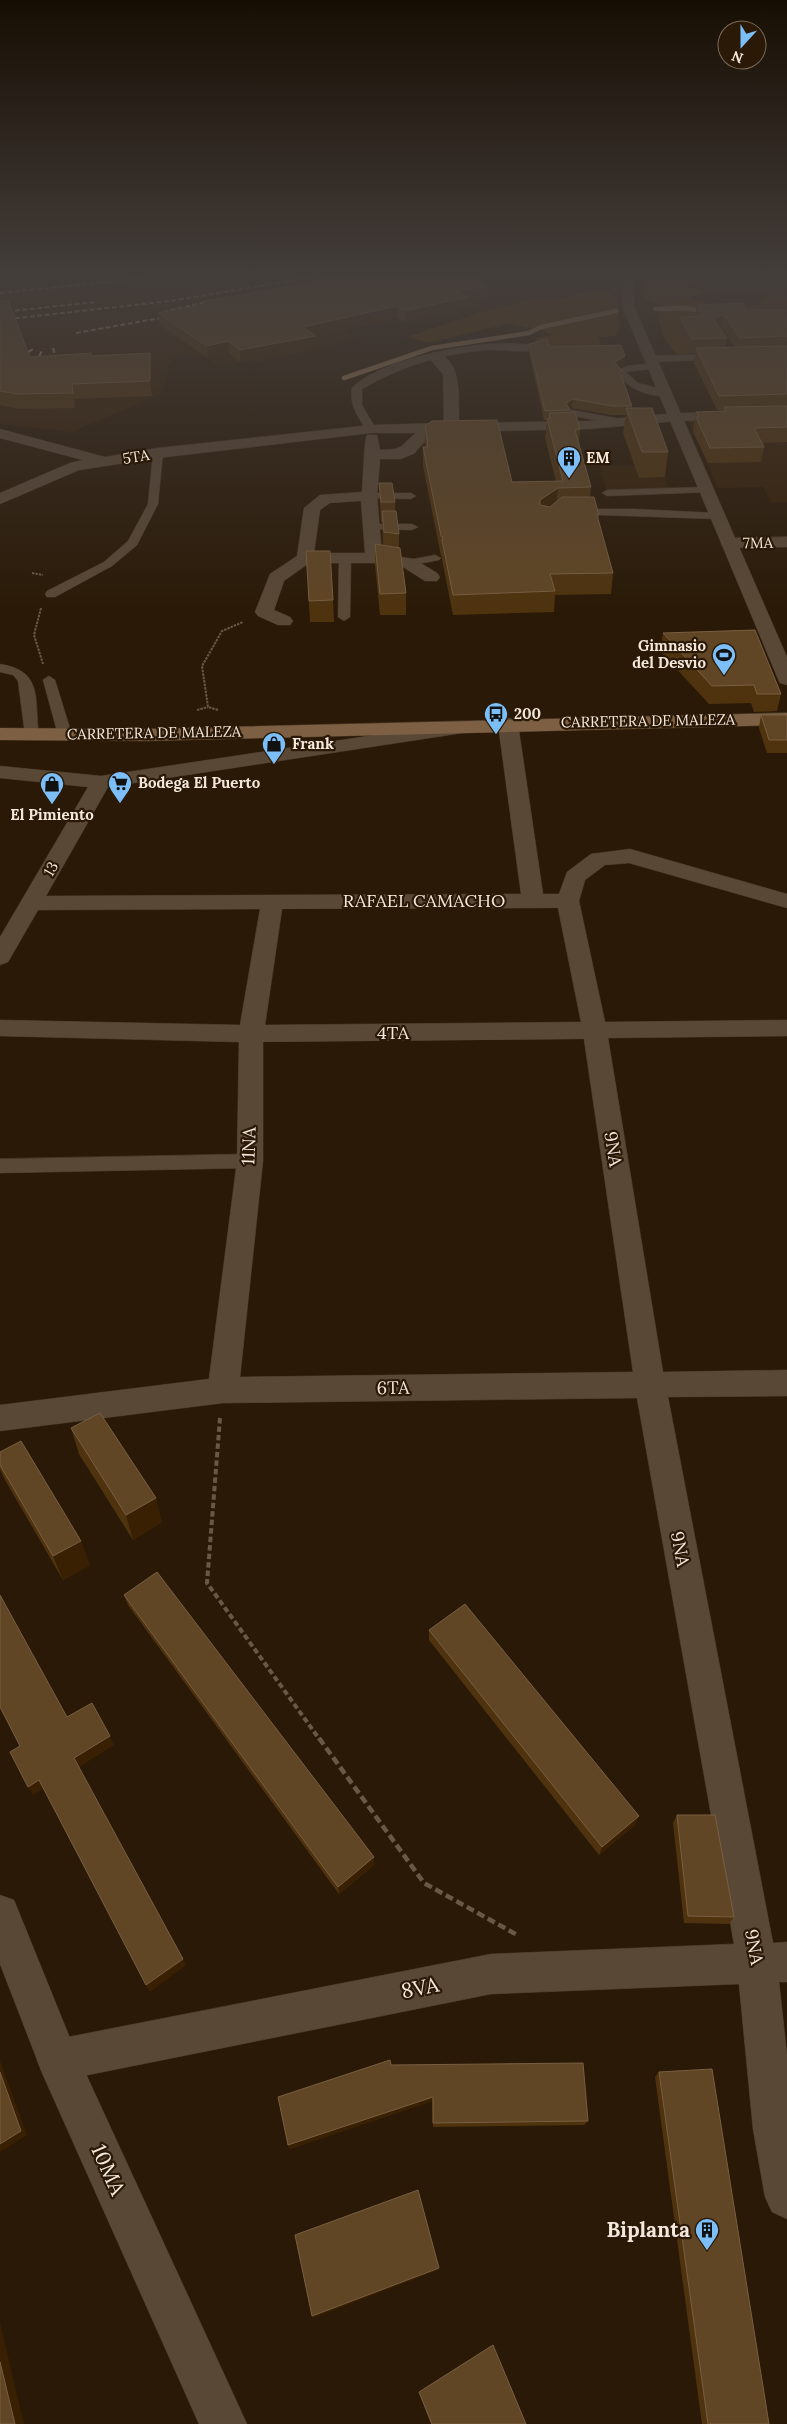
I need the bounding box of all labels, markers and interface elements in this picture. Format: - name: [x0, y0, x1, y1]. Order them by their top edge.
- north arrow: [717, 20, 767, 70]
- text: N: [729, 47, 746, 67]
- street label: 5TA: [121, 445, 151, 468]
- building icon: EM: [556, 445, 582, 479]
- place label: EM: [586, 448, 610, 467]
- street label: 7MA: [743, 533, 774, 552]
- place label: Gimnasio del Desvio: [632, 636, 707, 672]
- sports icon: Gimnasio del Desvio: [711, 642, 737, 676]
- bus stop icon: 200: [483, 701, 509, 735]
- place label: 200: [514, 704, 541, 723]
- street label: CARRETERA DE MALEZA: [561, 709, 736, 732]
- street label: CARRETERA DE MALEZA: [67, 721, 242, 744]
- shop icon: Frank: [261, 731, 287, 765]
- place label: Frank: [292, 734, 334, 753]
- supermarket icon: Bodega El Puerto: [107, 770, 133, 804]
- shop icon: El Pimiento: [39, 771, 65, 805]
- place label: Bodega El Puerto: [138, 773, 261, 792]
- place label: El Pimiento: [10, 805, 94, 824]
- street label: 13: [39, 858, 62, 879]
- street label: RAFAEL CAMACHO: [343, 889, 505, 912]
- street label: 4TA: [377, 1021, 410, 1044]
- street label: 11NA: [236, 1126, 261, 1165]
- street label: 9NA: [599, 1130, 628, 1169]
- street label: 6TA: [376, 1376, 410, 1399]
- street label: 9NA: [666, 1529, 695, 1569]
- street label: 9NA: [740, 1927, 769, 1967]
- street label: 8VA: [399, 1970, 442, 2004]
- street label: 10MA: [85, 2140, 132, 2200]
- place label: Biplanta: [606, 2216, 690, 2243]
- building icon: Biplanta: [694, 2217, 720, 2251]

